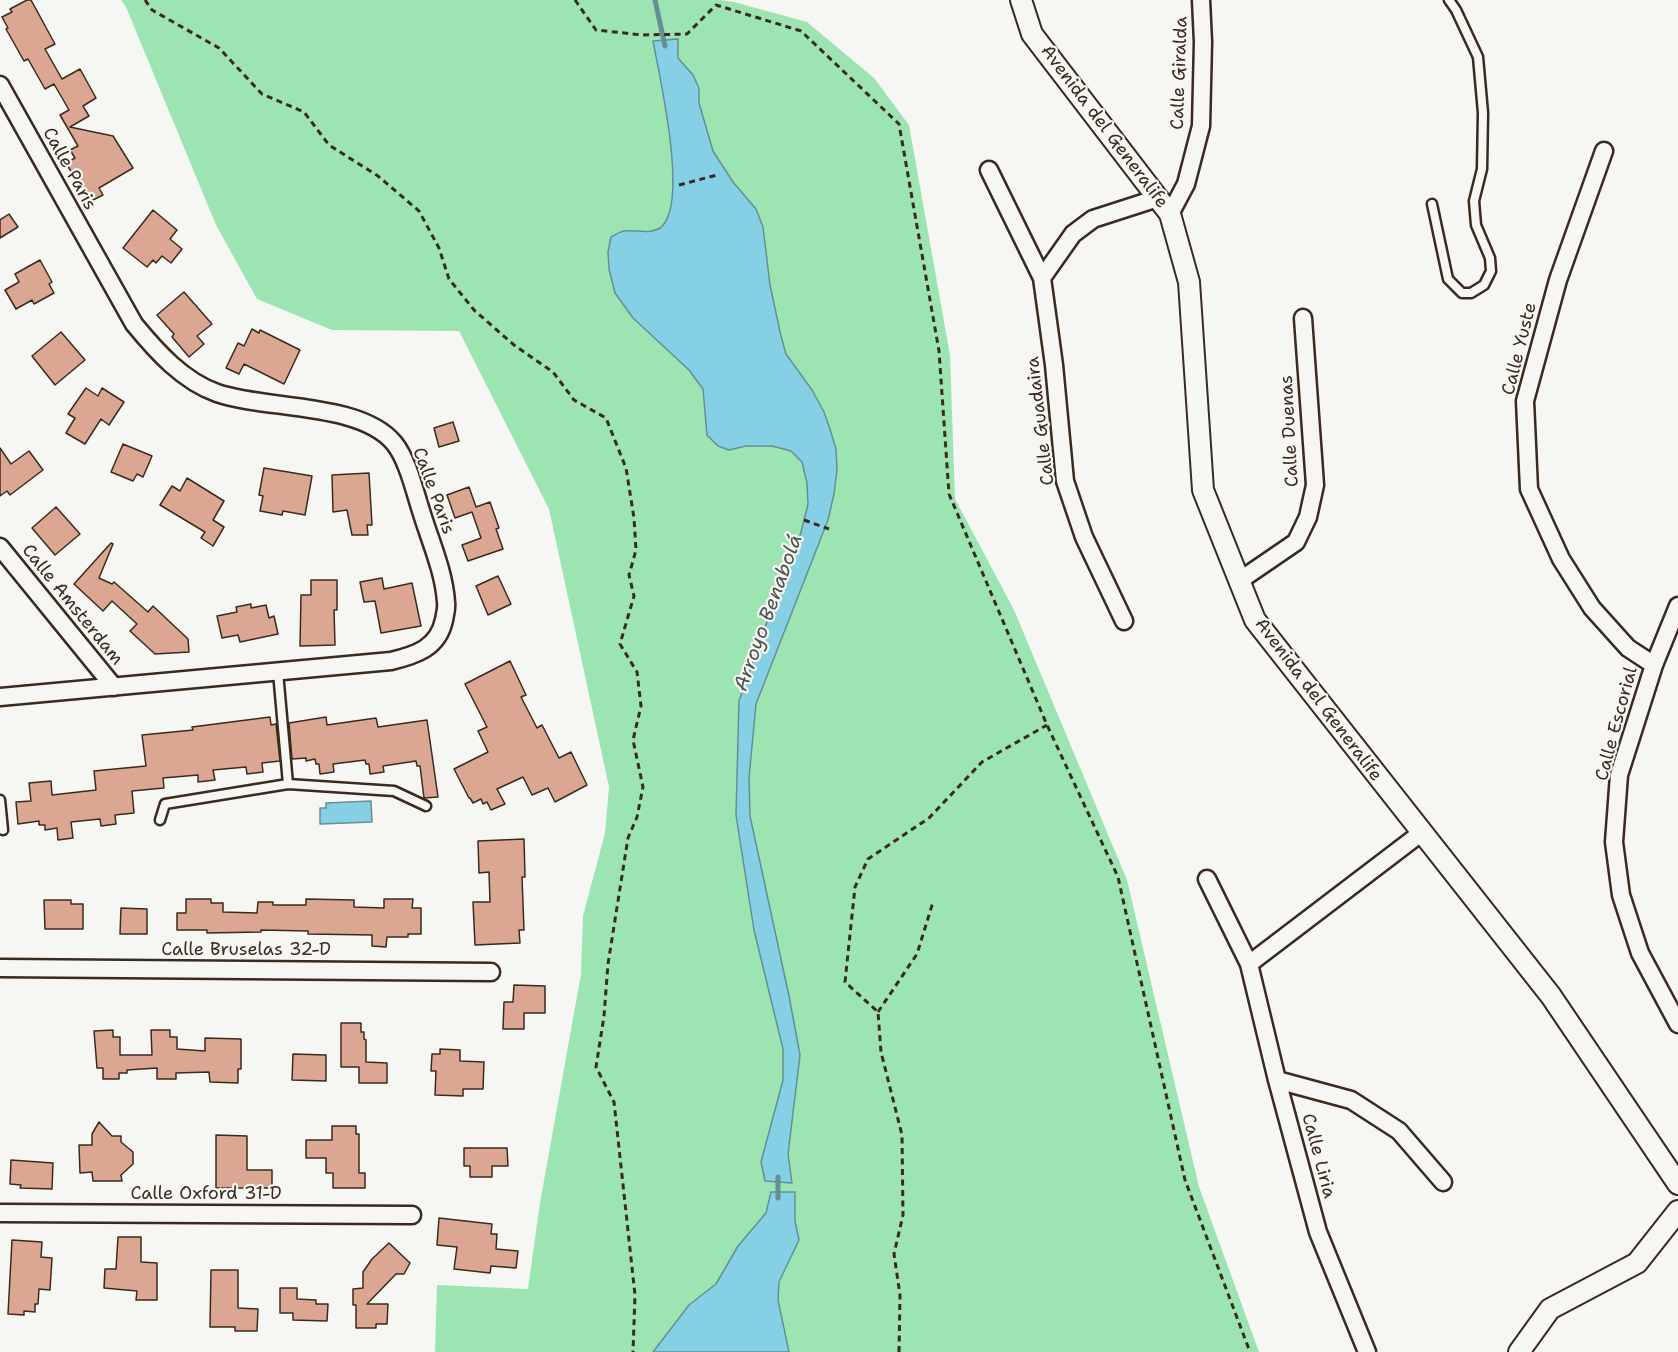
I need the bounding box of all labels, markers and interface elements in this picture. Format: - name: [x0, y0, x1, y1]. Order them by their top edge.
- street label: Calle Giralda: [1167, 16, 1193, 130]
- street label: Avenida del Generalife: [1036, 41, 1172, 213]
- street label: Calle Paris: [38, 124, 100, 214]
- street label: Calle Yuste: [1498, 300, 1542, 398]
- street label: Calle Guadaira: [1022, 355, 1060, 487]
- street label: Calle Duenas: [1276, 374, 1304, 488]
- street label: Calle Paris: [407, 445, 459, 537]
- water label: Arroyo Benabolá: [730, 531, 808, 695]
- street label: Calle Amsterdam: [17, 540, 127, 670]
- street label: Avenida del Generalife: [1250, 614, 1386, 786]
- street label: Calle Escorial: [1591, 665, 1643, 783]
- street label: Calle Bruselas 32-D: [161, 939, 331, 961]
- street label: Calle Liria: [1296, 1111, 1340, 1201]
- street label: Calle Oxford 31-D: [130, 1183, 282, 1205]

